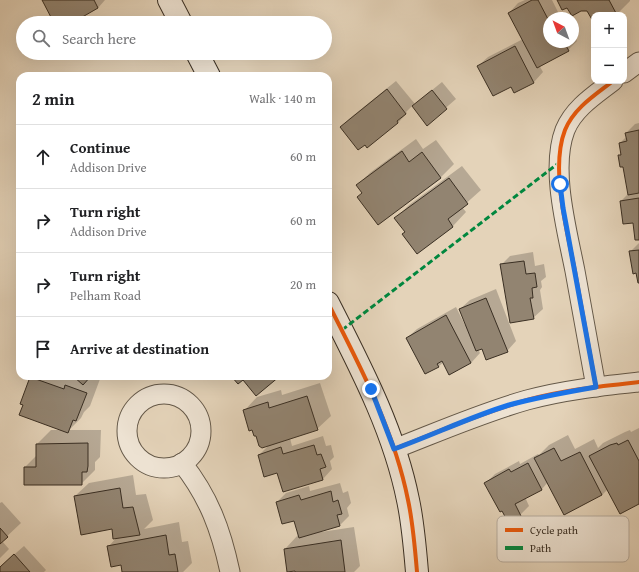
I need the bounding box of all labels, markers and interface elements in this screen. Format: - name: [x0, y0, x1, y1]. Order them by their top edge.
- north arrow: [543, 12, 579, 48]
- map controls: [591, 12, 627, 84]
- button: +: [591, 12, 627, 48]
- search box: [16, 16, 332, 60]
- icon: search: [30, 27, 52, 49]
- text: Search here: [62, 28, 136, 49]
- button: −: [591, 48, 627, 84]
- text: 2 min: [32, 86, 74, 111]
- text: Walk · 140 m: [249, 89, 316, 108]
- text: Continue: [70, 137, 131, 158]
- icon: ahead: [32, 146, 54, 168]
- text: 60 m: [290, 147, 316, 166]
- text: Addison Drive: [70, 158, 147, 177]
- route start: [551, 175, 569, 193]
- text: Turn right: [70, 201, 141, 222]
- icon: right: [32, 210, 54, 232]
- text: 60 m: [290, 211, 316, 230]
- text: Addison Drive: [70, 222, 147, 241]
- text: Turn right: [70, 265, 141, 286]
- icon: right: [32, 274, 54, 296]
- text: 20 m: [290, 275, 316, 294]
- text: Pelham Road: [70, 286, 141, 305]
- icon: arrive: [32, 338, 54, 360]
- text: Arrive at destination: [70, 338, 209, 359]
- route end: [362, 380, 380, 398]
- legend: [497, 516, 629, 562]
- text: Cycle path: [530, 522, 579, 538]
- text: Path: [530, 540, 552, 556]

